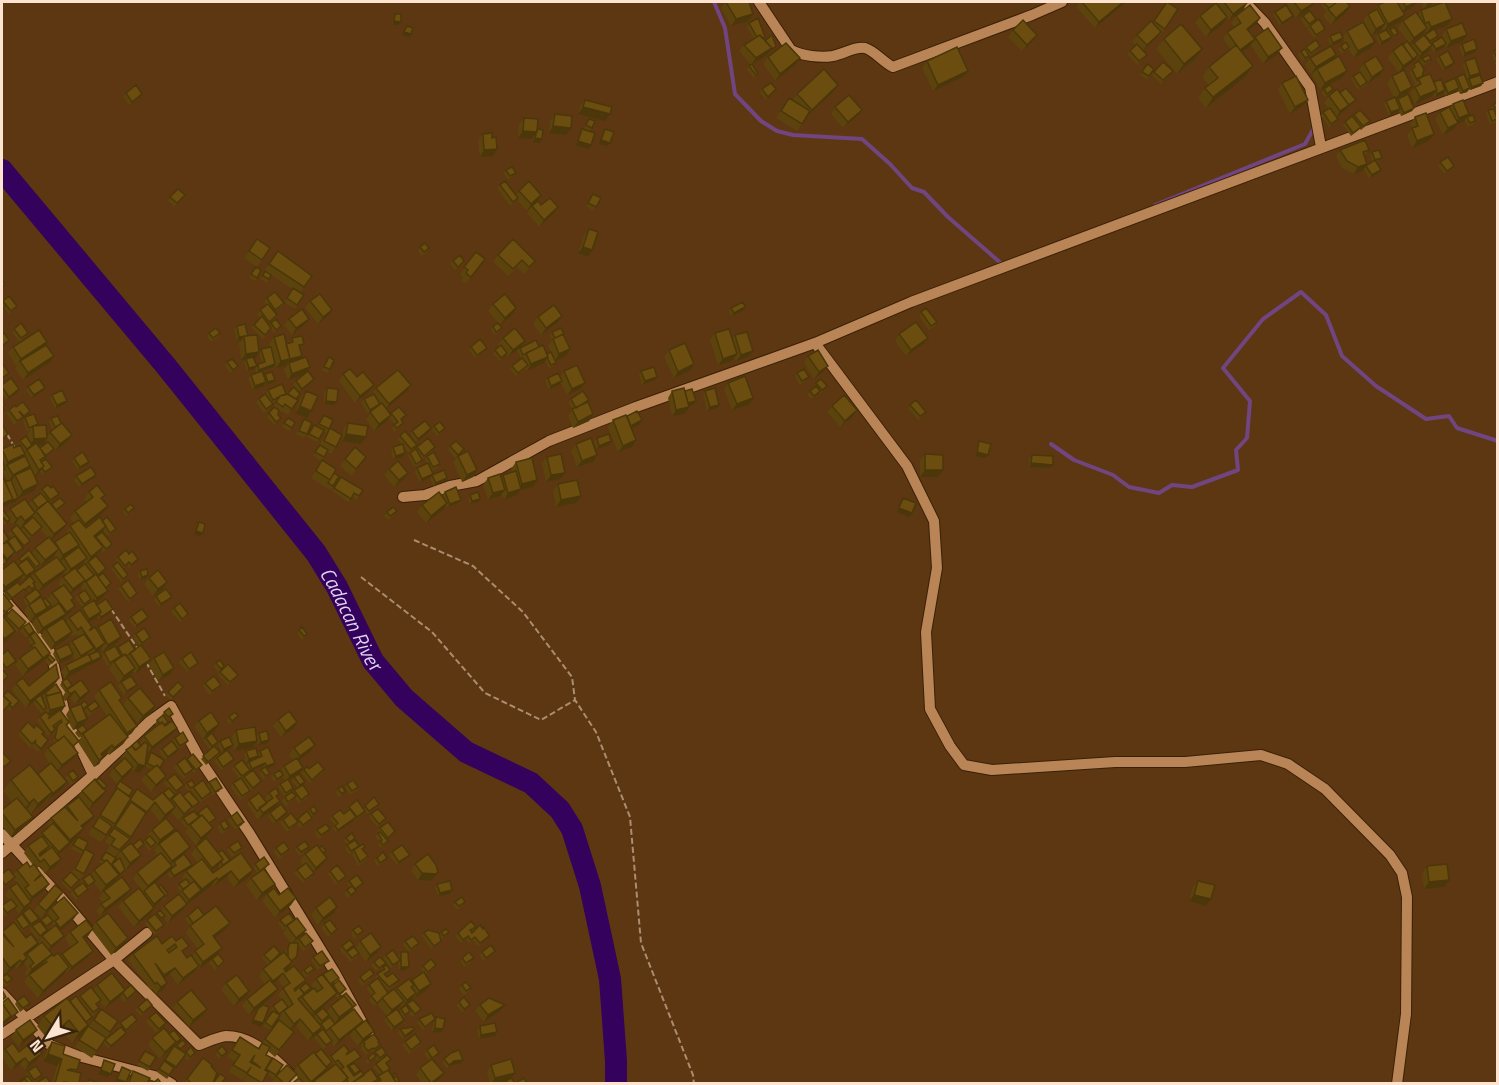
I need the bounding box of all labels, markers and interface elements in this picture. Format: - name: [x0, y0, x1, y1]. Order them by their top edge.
- water label: Cadacan River: [313, 561, 392, 680]
- north arrow: [18, 1007, 78, 1067]
- text: N: [23, 1034, 49, 1058]

